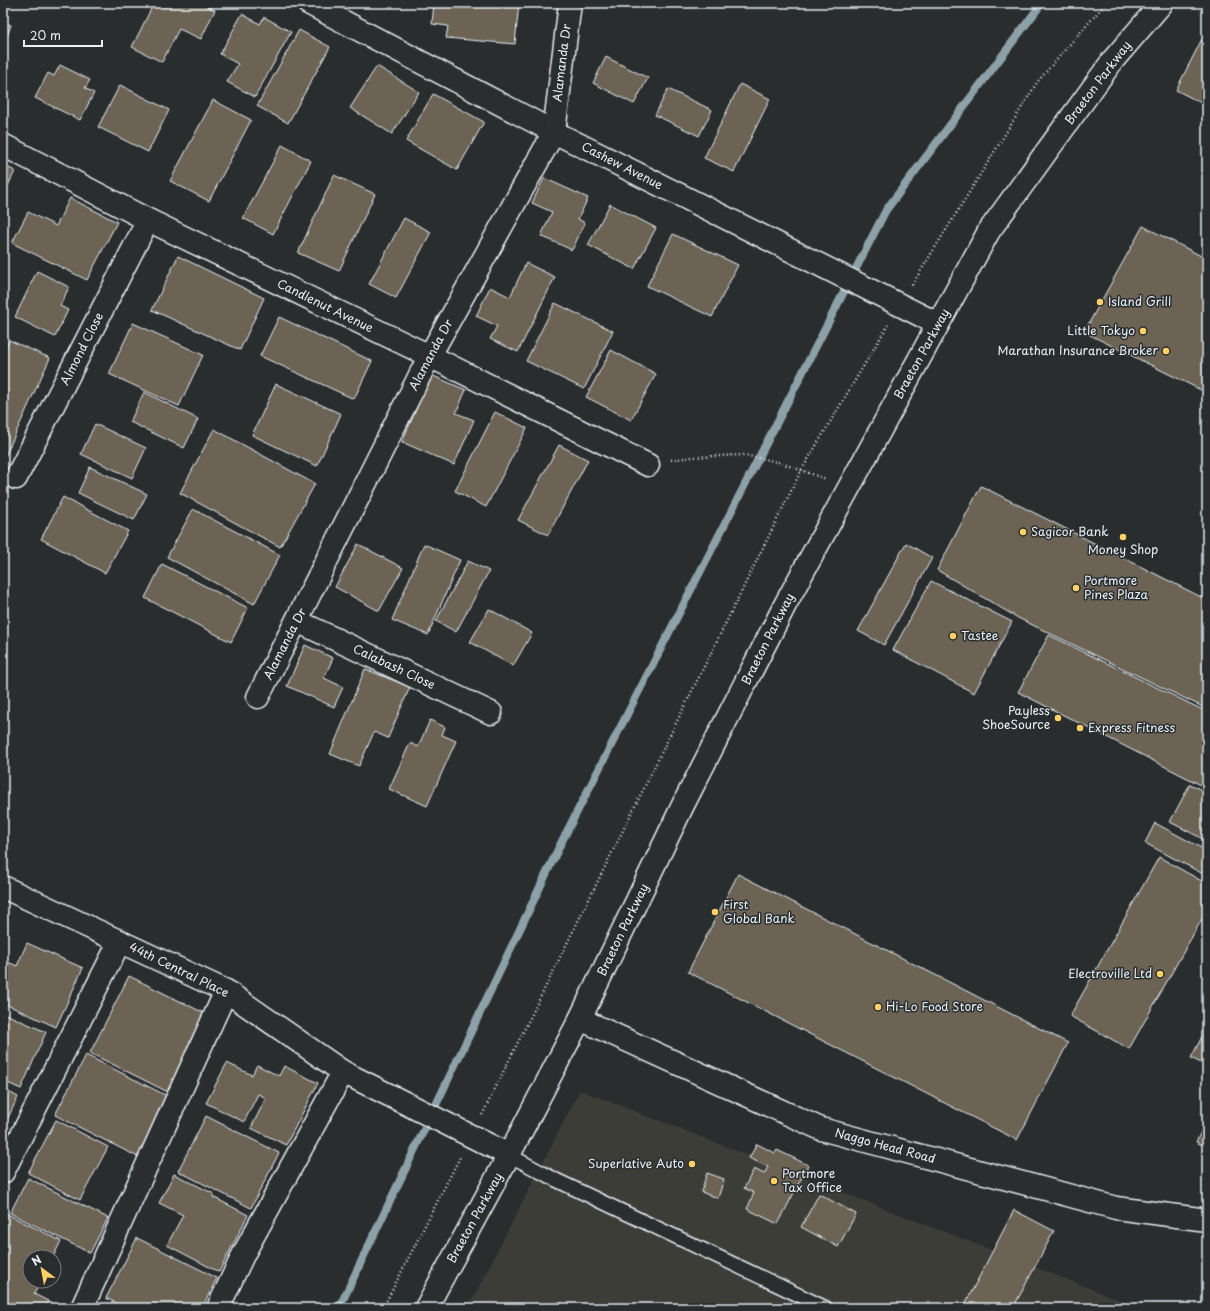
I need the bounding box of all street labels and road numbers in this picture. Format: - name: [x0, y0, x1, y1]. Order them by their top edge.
- street label: Alamanda Dr: [547, 22, 575, 103]
- street label: Braeton Parkway: [1060, 37, 1135, 128]
- street label: Cashew Avenue: [579, 137, 667, 194]
- street label: Candlenut Avenue: [274, 274, 377, 336]
- street label: Braeton Parkway: [889, 305, 953, 402]
- street label: Almond Close: [55, 309, 107, 388]
- street label: Alamanda Dr: [404, 315, 457, 393]
- street label: Braeton Parkway: [736, 590, 798, 687]
- street label: Alamanda Dr: [258, 604, 310, 683]
- street label: Calabash Close: [350, 639, 439, 693]
- street label: Braeton Parkway: [592, 880, 652, 979]
- street label: 44th Central Place: [127, 937, 232, 1001]
- street label: Naggo Head Road: [833, 1123, 938, 1167]
- street label: Braeton Parkway: [442, 1169, 506, 1266]

